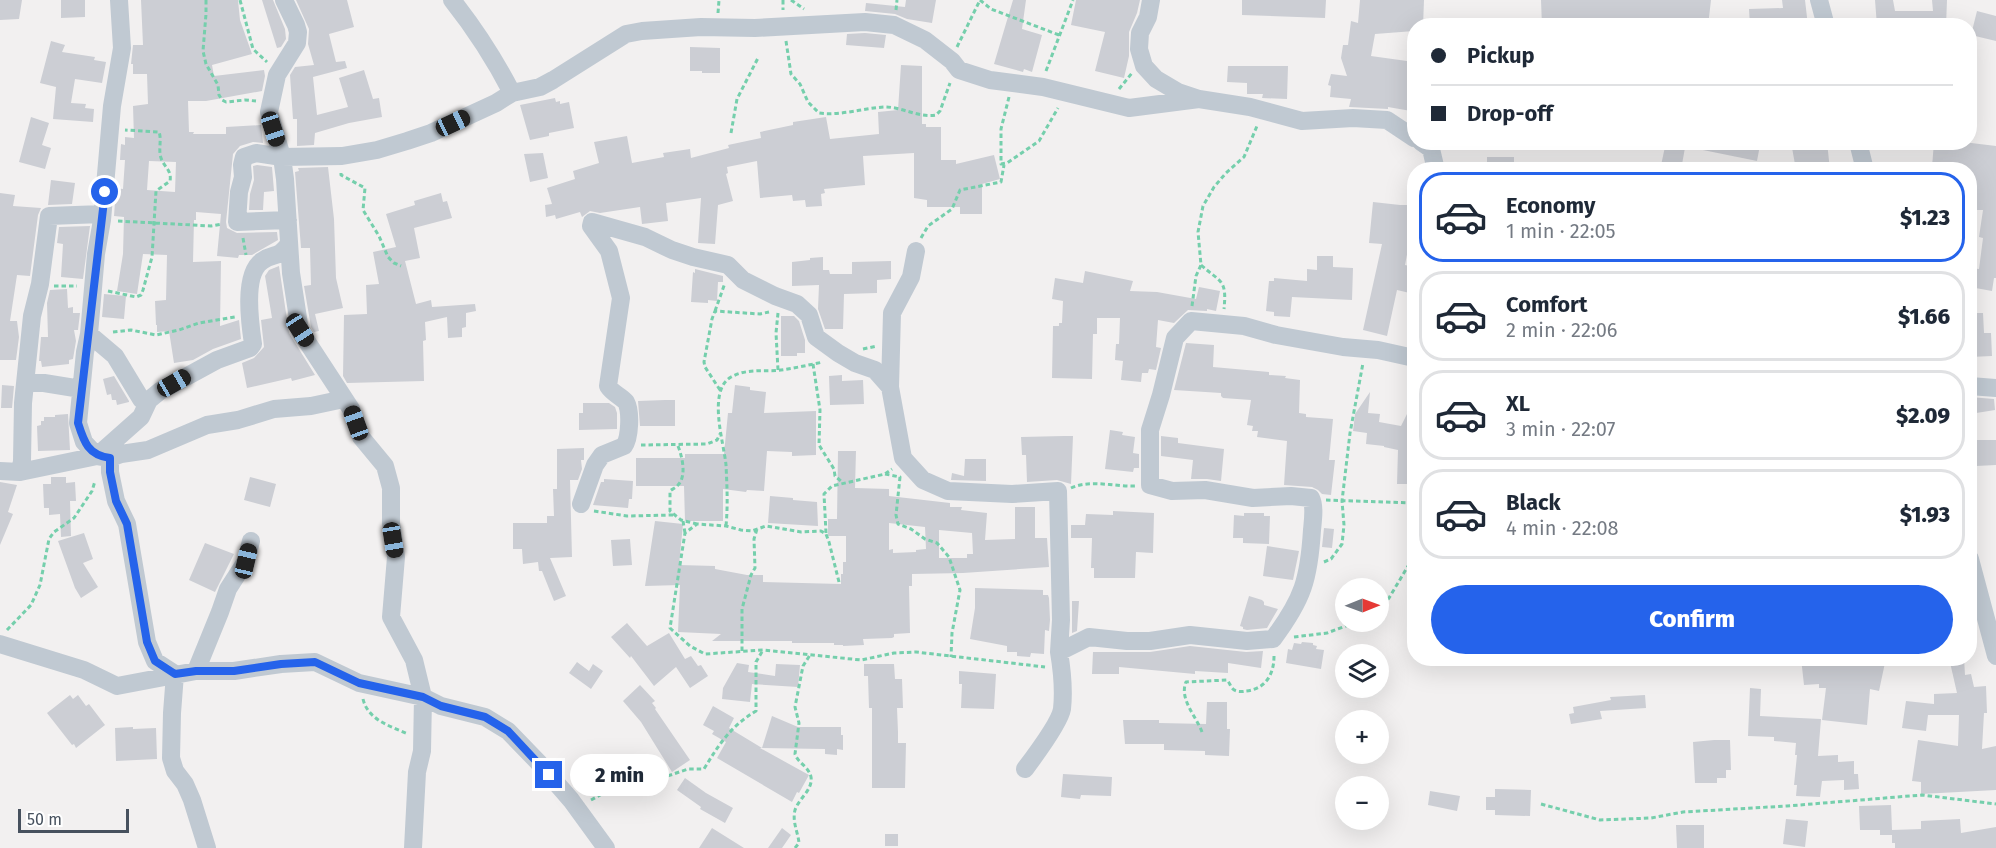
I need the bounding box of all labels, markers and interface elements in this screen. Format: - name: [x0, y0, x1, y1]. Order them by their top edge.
- text: Pickup: [1467, 42, 1535, 69]
- text: Drop-off: [1467, 100, 1553, 127]
- car: [433, 107, 473, 139]
- car: [259, 109, 287, 149]
- route start: [91, 178, 118, 205]
- icon: car: [1434, 190, 1488, 244]
- text: Economy: [1506, 192, 1595, 219]
- text: $1.23: [1900, 204, 1950, 231]
- text: 1 min · 22:05: [1506, 219, 1616, 243]
- icon: car: [1434, 289, 1488, 343]
- text: Comfort: [1506, 291, 1587, 318]
- text: $1.66: [1898, 303, 1950, 330]
- car: [283, 310, 317, 350]
- text: 2 min · 22:06: [1506, 318, 1618, 342]
- car: [154, 366, 194, 400]
- icon: car: [1434, 388, 1488, 442]
- text: XL: [1506, 390, 1530, 417]
- text: $2.09: [1896, 402, 1950, 429]
- car: [341, 403, 371, 443]
- text: 3 min · 22:07: [1506, 417, 1615, 441]
- icon: car: [1434, 487, 1488, 541]
- text: Black: [1506, 489, 1561, 516]
- text: $1.93: [1900, 501, 1950, 528]
- text: 4 min · 22:08: [1506, 516, 1619, 540]
- car: [381, 521, 405, 559]
- car: [233, 541, 259, 581]
- north arrow: [1335, 578, 1389, 632]
- map controls: [1335, 578, 1389, 830]
- button: Confirm: [1431, 585, 1953, 654]
- button: layers: [1335, 644, 1389, 698]
- button: +: [1335, 710, 1389, 764]
- callout: 2 min: [570, 754, 669, 796]
- route end: [535, 761, 562, 788]
- text: 2 min: [595, 763, 644, 787]
- button: −: [1335, 776, 1389, 830]
- scale bar: [18, 806, 129, 834]
- text: 50 m: [27, 810, 62, 829]

